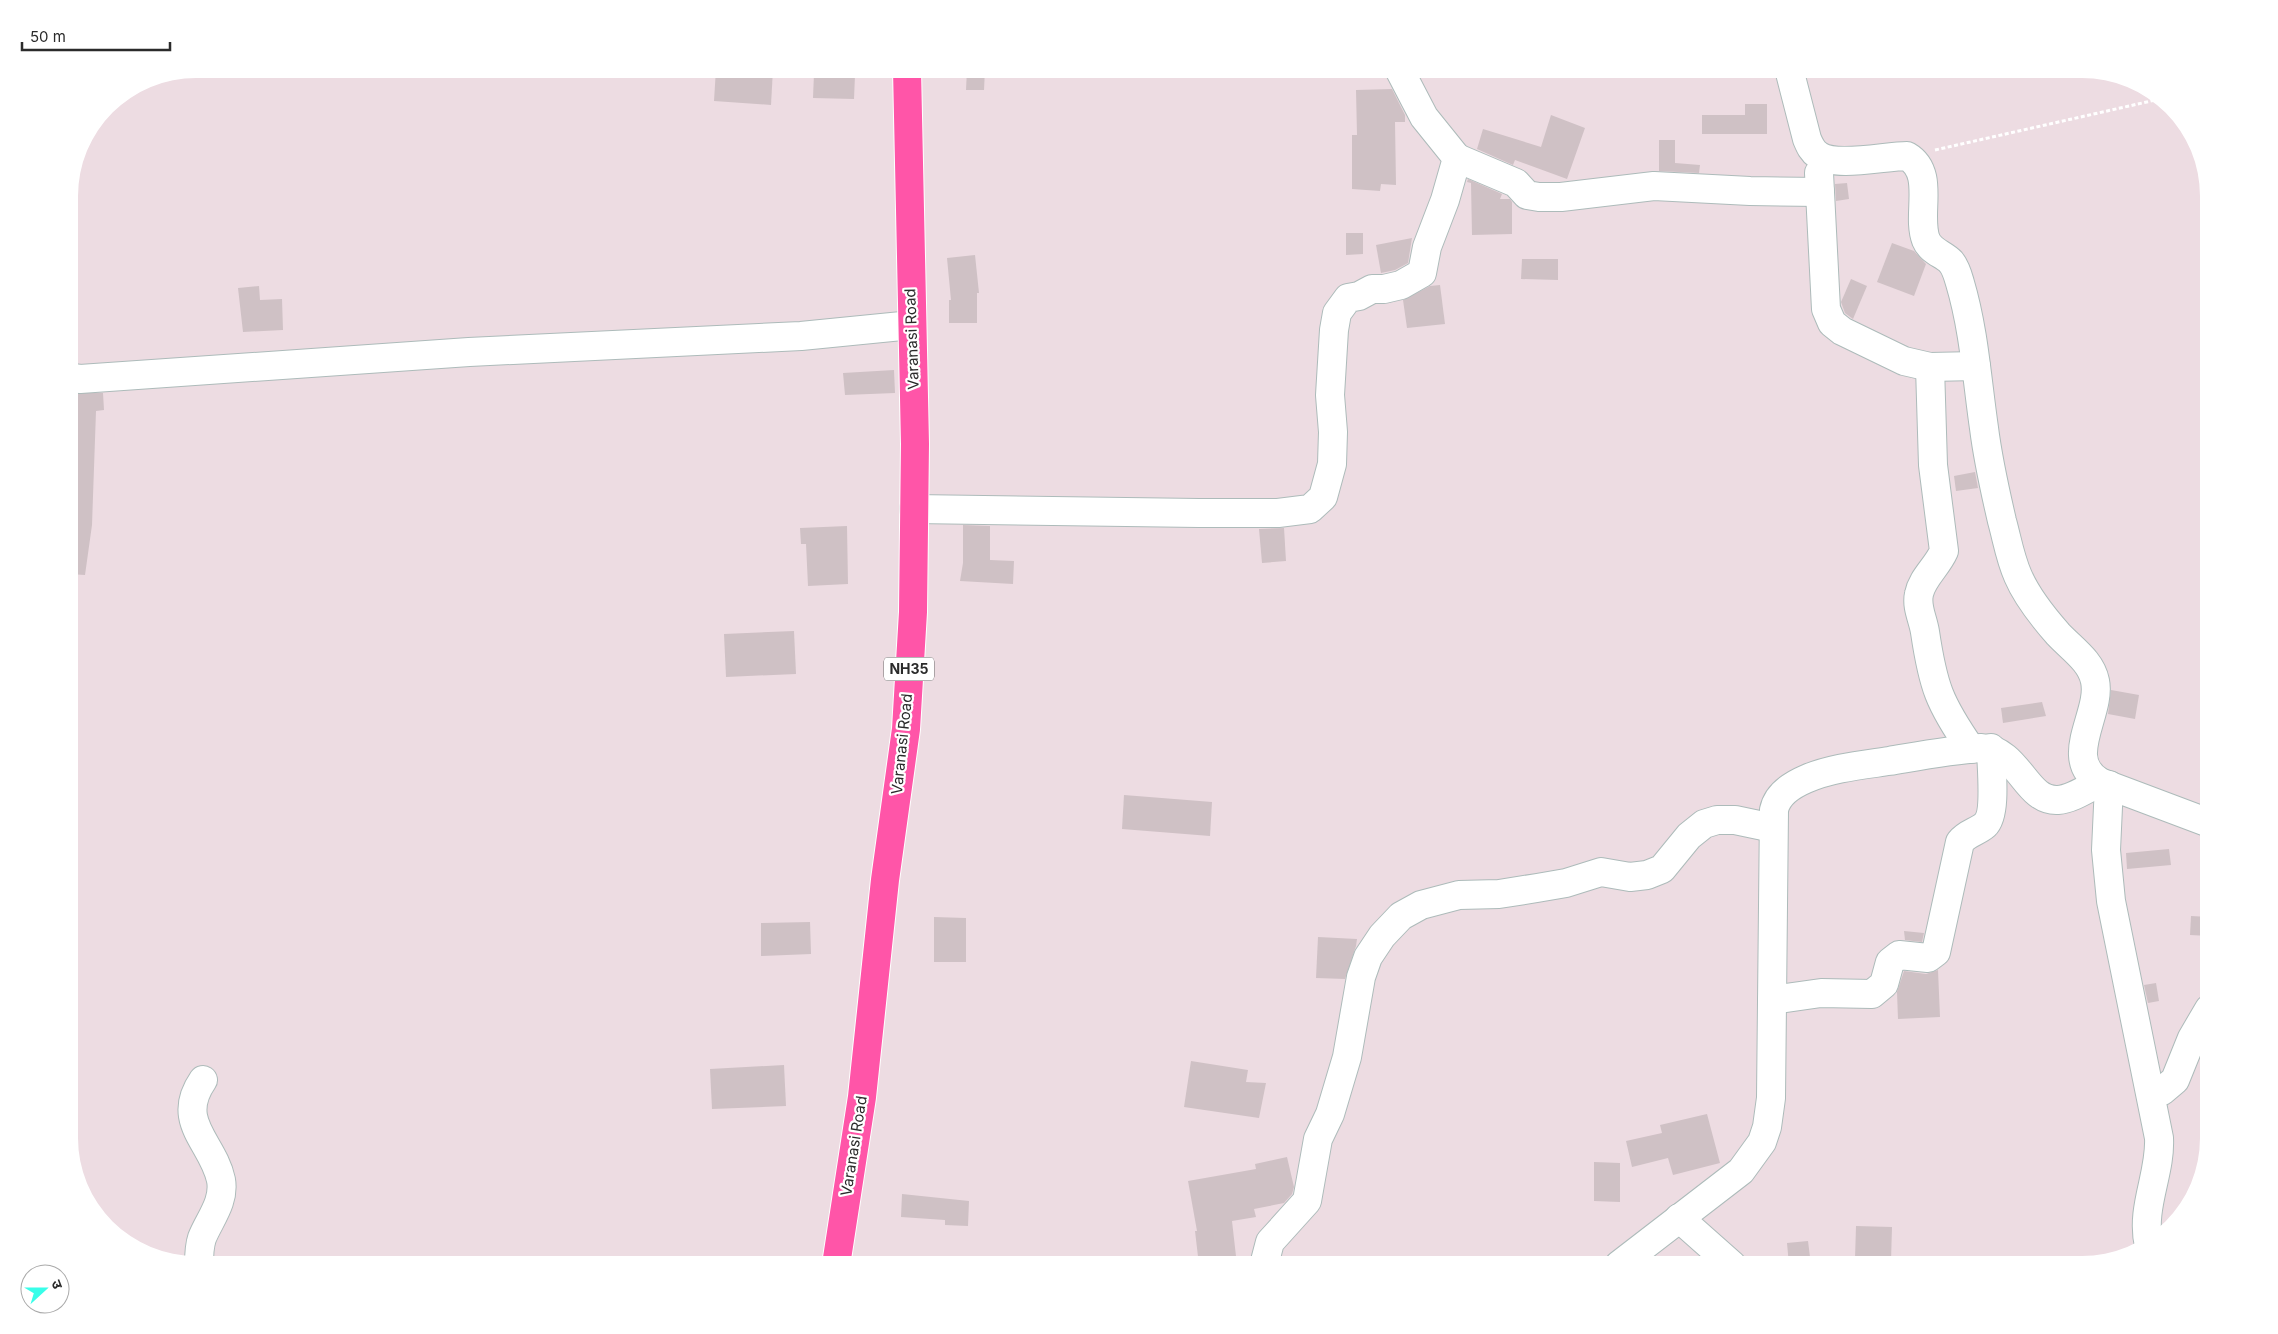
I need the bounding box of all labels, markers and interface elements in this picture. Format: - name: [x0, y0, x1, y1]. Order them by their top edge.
- scale bar: [22, 20, 170, 52]
- text: 50 m: [30, 27, 66, 46]
- street label: Varanasi Road: [900, 288, 923, 390]
- road number: NH35: [884, 658, 934, 681]
- street label: Varanasi Road: [887, 693, 916, 795]
- street label: Varanasi Road: [836, 1094, 871, 1197]
- north arrow: [20, 1264, 70, 1314]
- text: उ: [48, 1277, 67, 1292]

